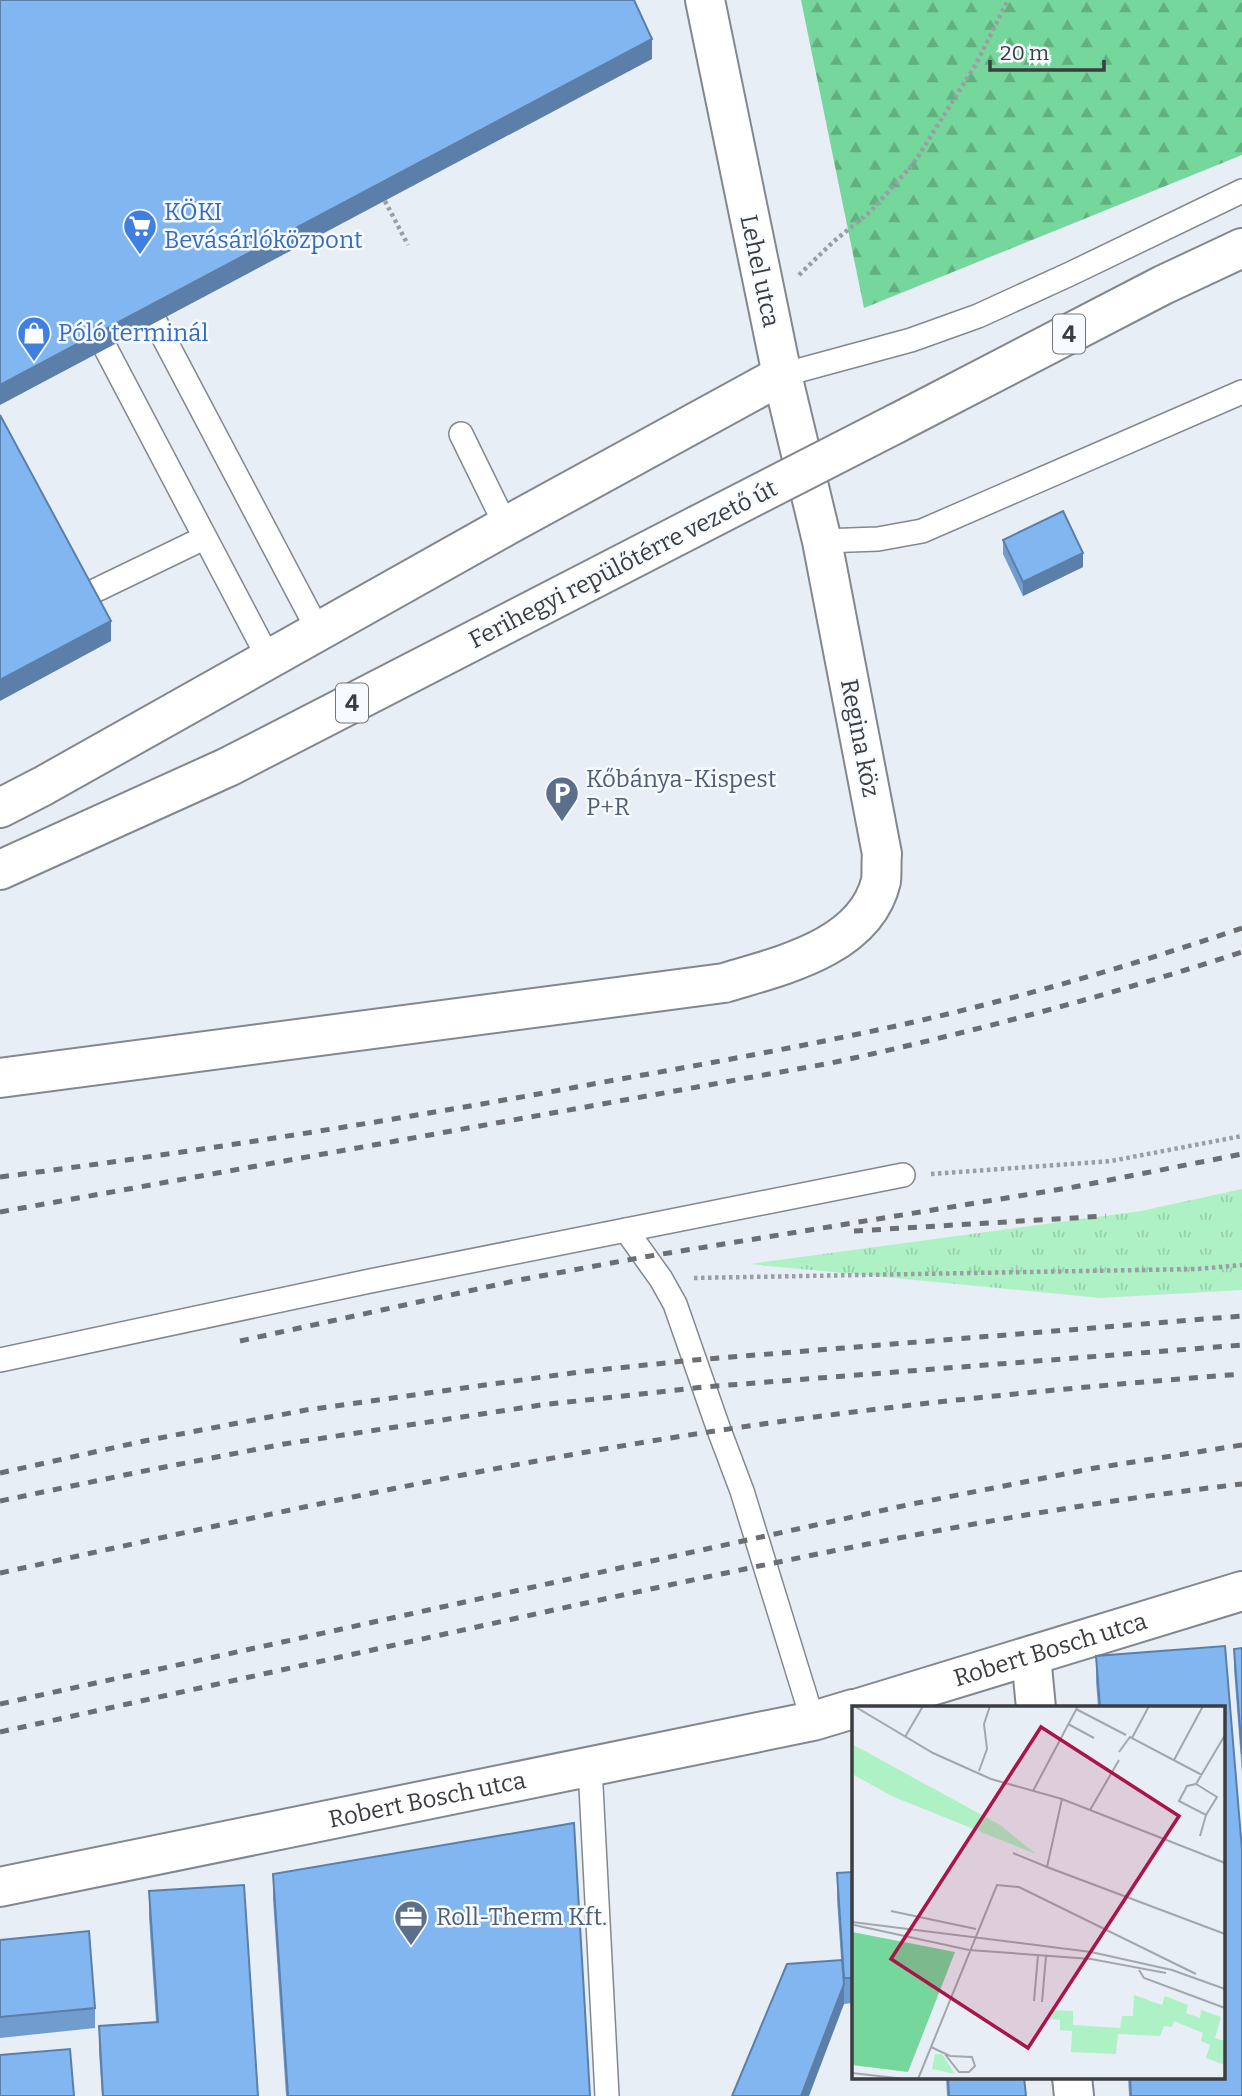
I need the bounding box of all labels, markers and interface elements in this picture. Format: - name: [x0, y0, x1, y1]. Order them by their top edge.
- scale bar: [990, 28, 1104, 72]
- text: 20 m: [1000, 40, 1049, 66]
- place label: KÖKI Bevásárlóközpont: [164, 198, 363, 254]
- supermarket icon: KÖKI Bevásárlóközpont: [121, 207, 159, 256]
- street label: Lehel utca: [734, 212, 786, 330]
- shop icon: Póló terminál: [15, 314, 53, 363]
- road number: 4: [1053, 314, 1085, 354]
- place label: Póló terminál: [58, 319, 208, 347]
- street label: Ferihegyi repülőtérre vezető út: [464, 474, 782, 654]
- street label: Regina köz: [835, 676, 885, 800]
- road number: 4: [336, 684, 368, 722]
- place label: Kőbánya-Kispest P+R: [586, 765, 777, 821]
- parking icon: Kőbánya-Kispest P+R: [543, 774, 581, 823]
- street label: Robert Bosch utca: [950, 1607, 1150, 1692]
- inset map: [852, 1706, 1224, 2078]
- street label: Robert Bosch utca: [326, 1766, 528, 1834]
- office icon: Roll-Therm Kft.: [392, 1898, 430, 1947]
- place label: Roll-Therm Kft.: [436, 1903, 607, 1931]

